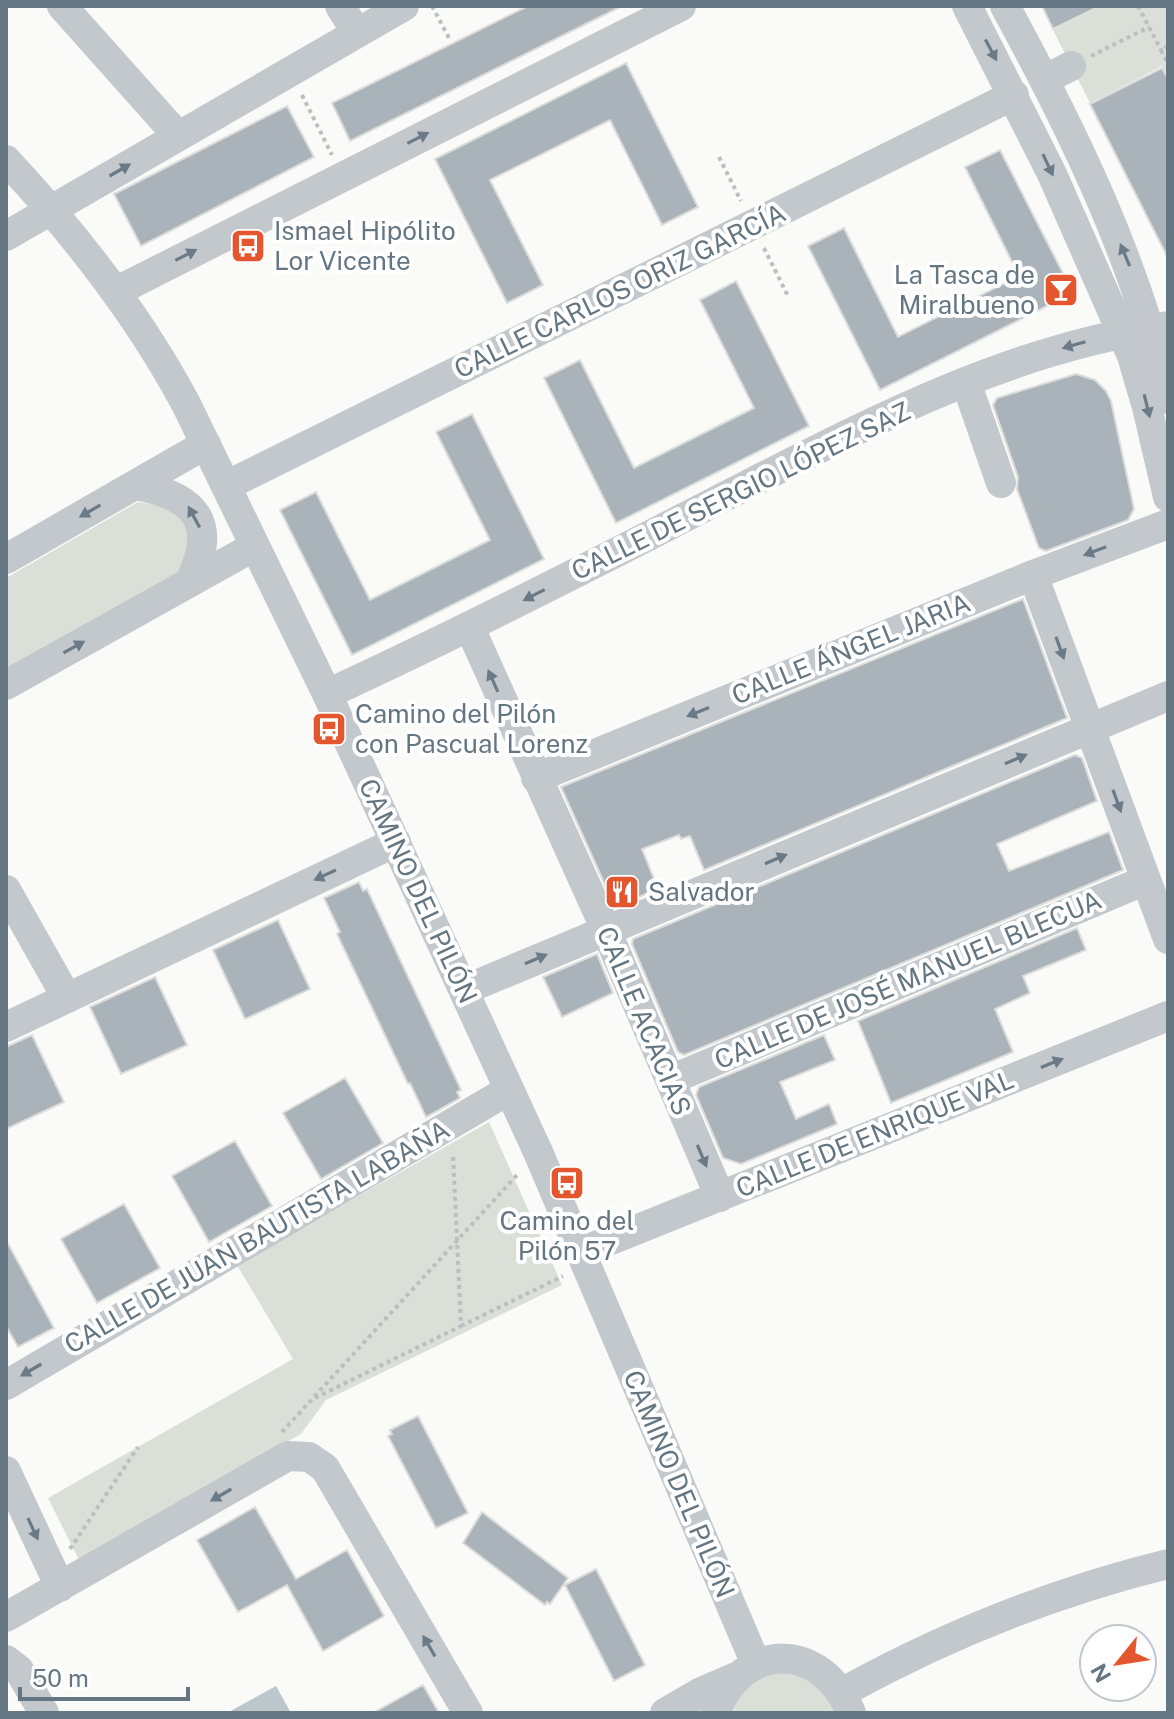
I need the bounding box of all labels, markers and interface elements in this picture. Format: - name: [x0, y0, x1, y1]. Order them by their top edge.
- one-way arrow: [984, 39, 998, 62]
- one-way arrow: [407, 132, 430, 145]
- one-way arrow: [1041, 154, 1055, 177]
- one-way arrow: [109, 163, 131, 177]
- street label: CALLE CARLOS ORIZ GARCÍA: [449, 197, 791, 384]
- place label: Ismael Hipólito Lor Vicente: [274, 215, 456, 276]
- bus stop icon: Ismael Hipólito Lor Vicente: [229, 227, 267, 265]
- one-way arrow: [1118, 243, 1131, 267]
- one-way arrow: [175, 248, 198, 262]
- place label: La Tasca de Miralbueno: [894, 259, 1035, 320]
- bar icon: La Tasca de Miralbueno: [1042, 271, 1080, 309]
- one-way arrow: [1062, 339, 1086, 352]
- one-way arrow: [1141, 394, 1154, 419]
- street label: CALLE DE SERGIO LÓPEZ SAZ: [566, 395, 915, 586]
- one-way arrow: [78, 504, 101, 518]
- one-way arrow: [188, 506, 202, 528]
- one-way arrow: [1083, 545, 1107, 558]
- one-way arrow: [523, 587, 545, 601]
- street label: CALLE ÁNGEL JARIA: [727, 587, 975, 711]
- one-way arrow: [1055, 636, 1067, 660]
- one-way arrow: [63, 641, 85, 655]
- one-way arrow: [486, 669, 500, 693]
- place label: Camino del Pilón con Pascual Lorenz: [355, 698, 588, 759]
- one-way arrow: [686, 705, 710, 718]
- bus stop icon: Camino del Pilón con Pascual Lorenz: [310, 710, 348, 748]
- one-way arrow: [1004, 753, 1028, 766]
- street label: CAMINO DEL PILÓN: [353, 774, 484, 1008]
- one-way arrow: [1111, 790, 1124, 814]
- one-way arrow: [764, 853, 788, 866]
- one-way arrow: [314, 868, 337, 882]
- restaurant icon: Salvador: [603, 873, 641, 911]
- place label: Salvador: [648, 876, 755, 907]
- street label: CALLE DE JOSÉ MANUEL BLECUA: [710, 884, 1106, 1075]
- street label: CALLE ACACIAS: [591, 922, 698, 1120]
- one-way arrow: [524, 953, 548, 966]
- one-way arrow: [1040, 1056, 1064, 1069]
- street label: CALLE DE ENRIQUE VAL: [731, 1064, 1018, 1204]
- street label: CALLE DE JUAN BAUTISTA LABAÑA: [59, 1113, 455, 1360]
- one-way arrow: [696, 1144, 709, 1168]
- bus stop icon: Camino del Pilón 57: [548, 1164, 586, 1202]
- place label: Camino del Pilón 57: [500, 1205, 634, 1266]
- one-way arrow: [20, 1363, 42, 1377]
- street label: CAMINO DEL PILÓN: [617, 1365, 741, 1602]
- one-way arrow: [209, 1488, 232, 1502]
- one-way arrow: [27, 1517, 40, 1541]
- north arrow: [1078, 1623, 1158, 1703]
- one-way arrow: [422, 1635, 436, 1657]
- scale bar: [20, 1651, 188, 1701]
- text: N: [1085, 1659, 1116, 1687]
- text: 50 m: [32, 1664, 89, 1692]

